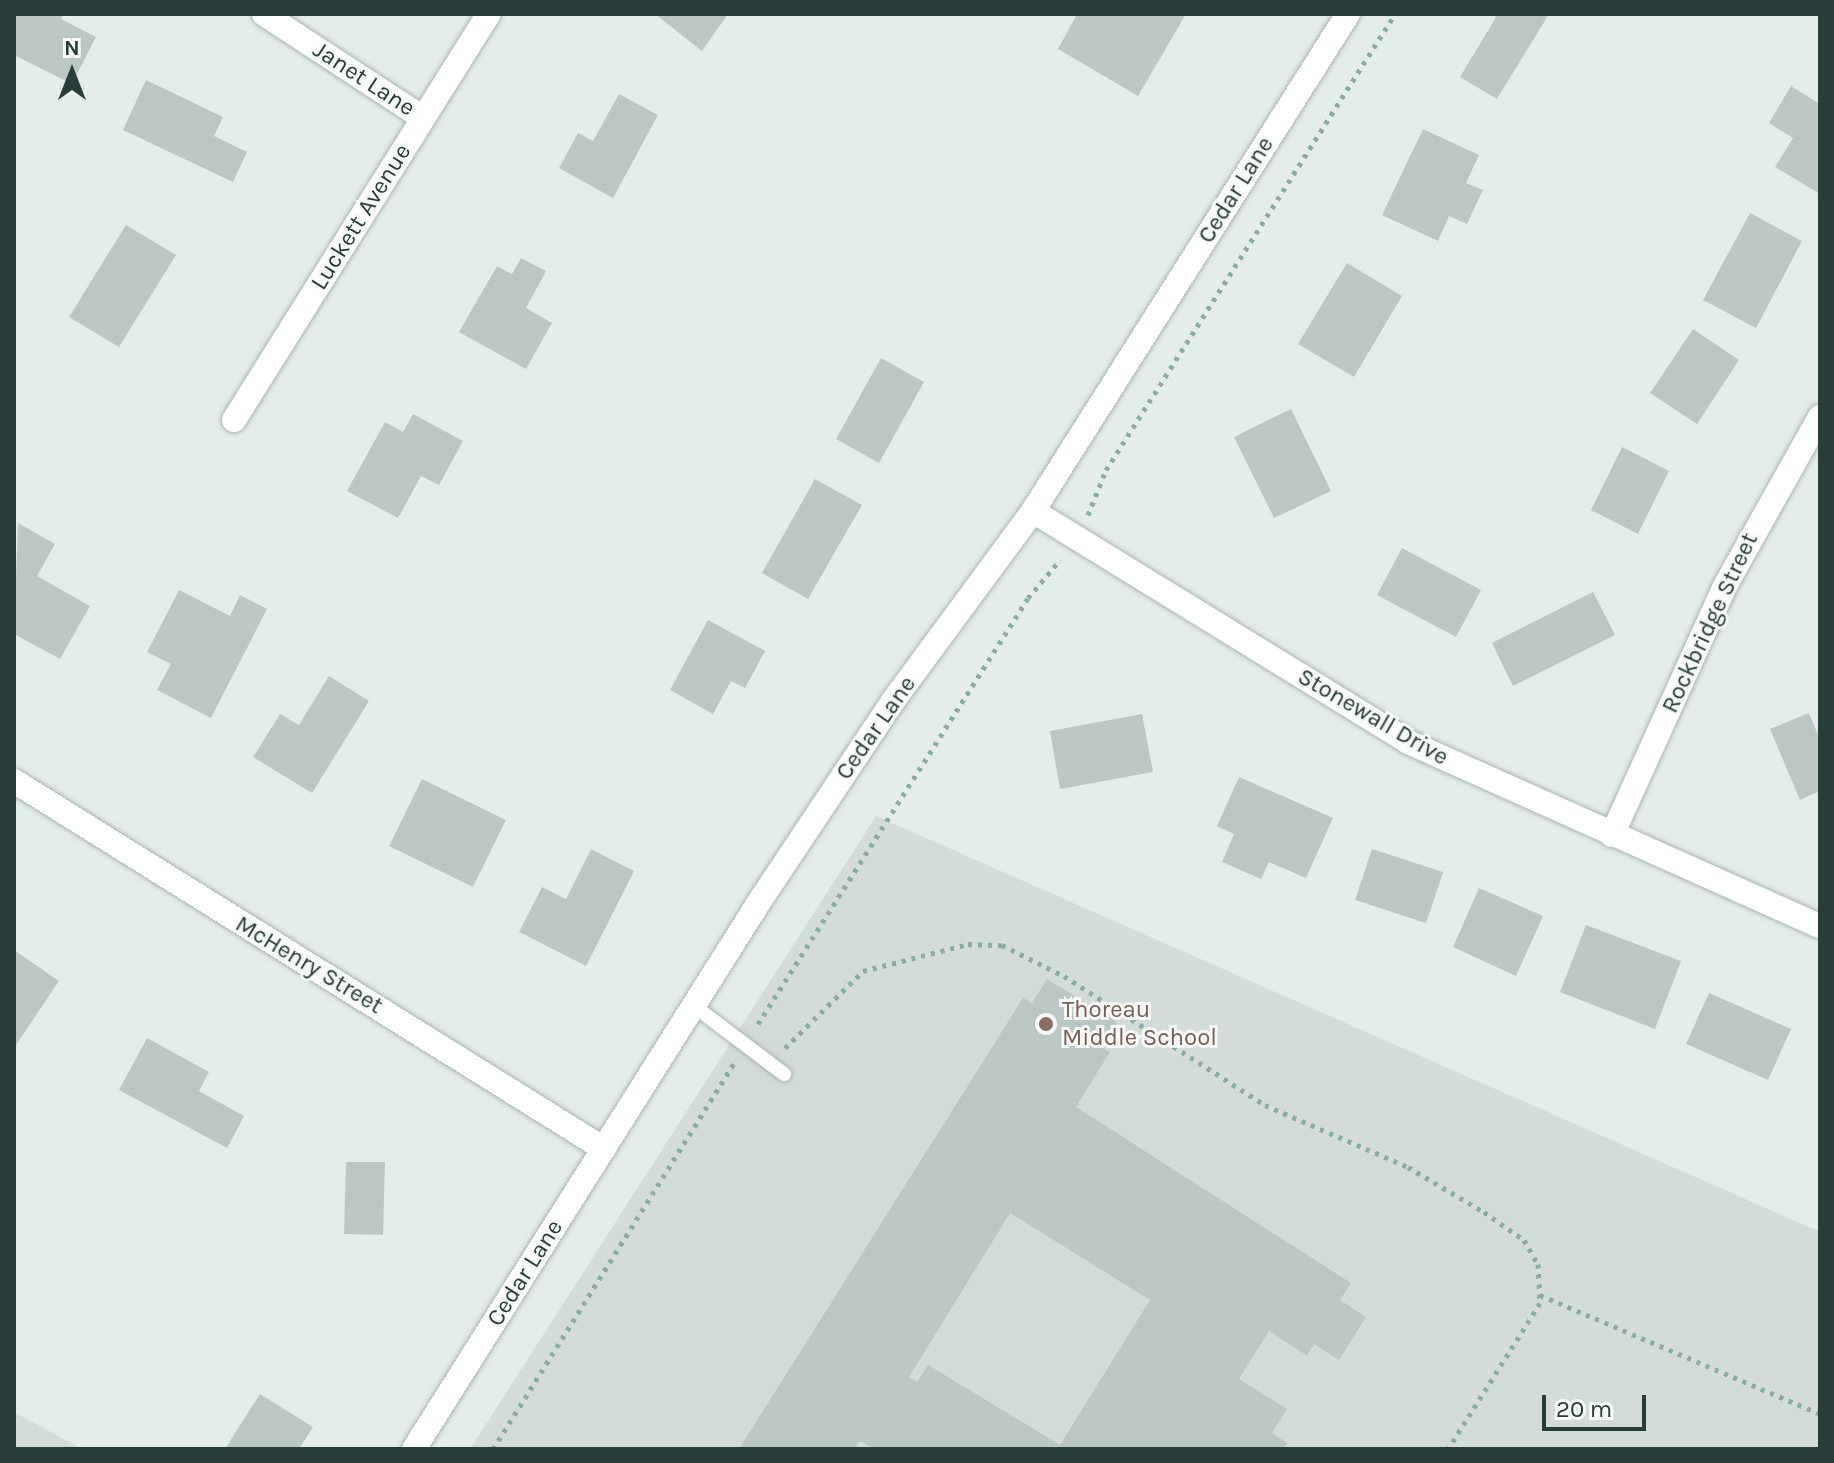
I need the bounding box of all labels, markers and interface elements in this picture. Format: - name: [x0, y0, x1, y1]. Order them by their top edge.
- north arrow: [32, 32, 112, 112]
- text: N: [64, 35, 80, 61]
- street label: Janet Lane: [308, 35, 420, 123]
- street label: Cedar Lane: [1192, 131, 1280, 249]
- street label: Luckett Avenue: [305, 139, 417, 295]
- street label: Rockbridge Street: [1656, 528, 1764, 718]
- street label: Stonewall Drive: [1293, 662, 1453, 772]
- street label: Cedar Lane: [830, 671, 922, 785]
- street label: McHenry Street: [230, 910, 388, 1020]
- place label: Thoreau Middle School: [1062, 996, 1217, 1052]
- marker: Thoreau Middle School: [1037, 1015, 1055, 1033]
- street label: Cedar Lane: [481, 1214, 569, 1332]
- scale bar: [1546, 1379, 1650, 1429]
- text: 20 m: [1556, 1395, 1612, 1423]

